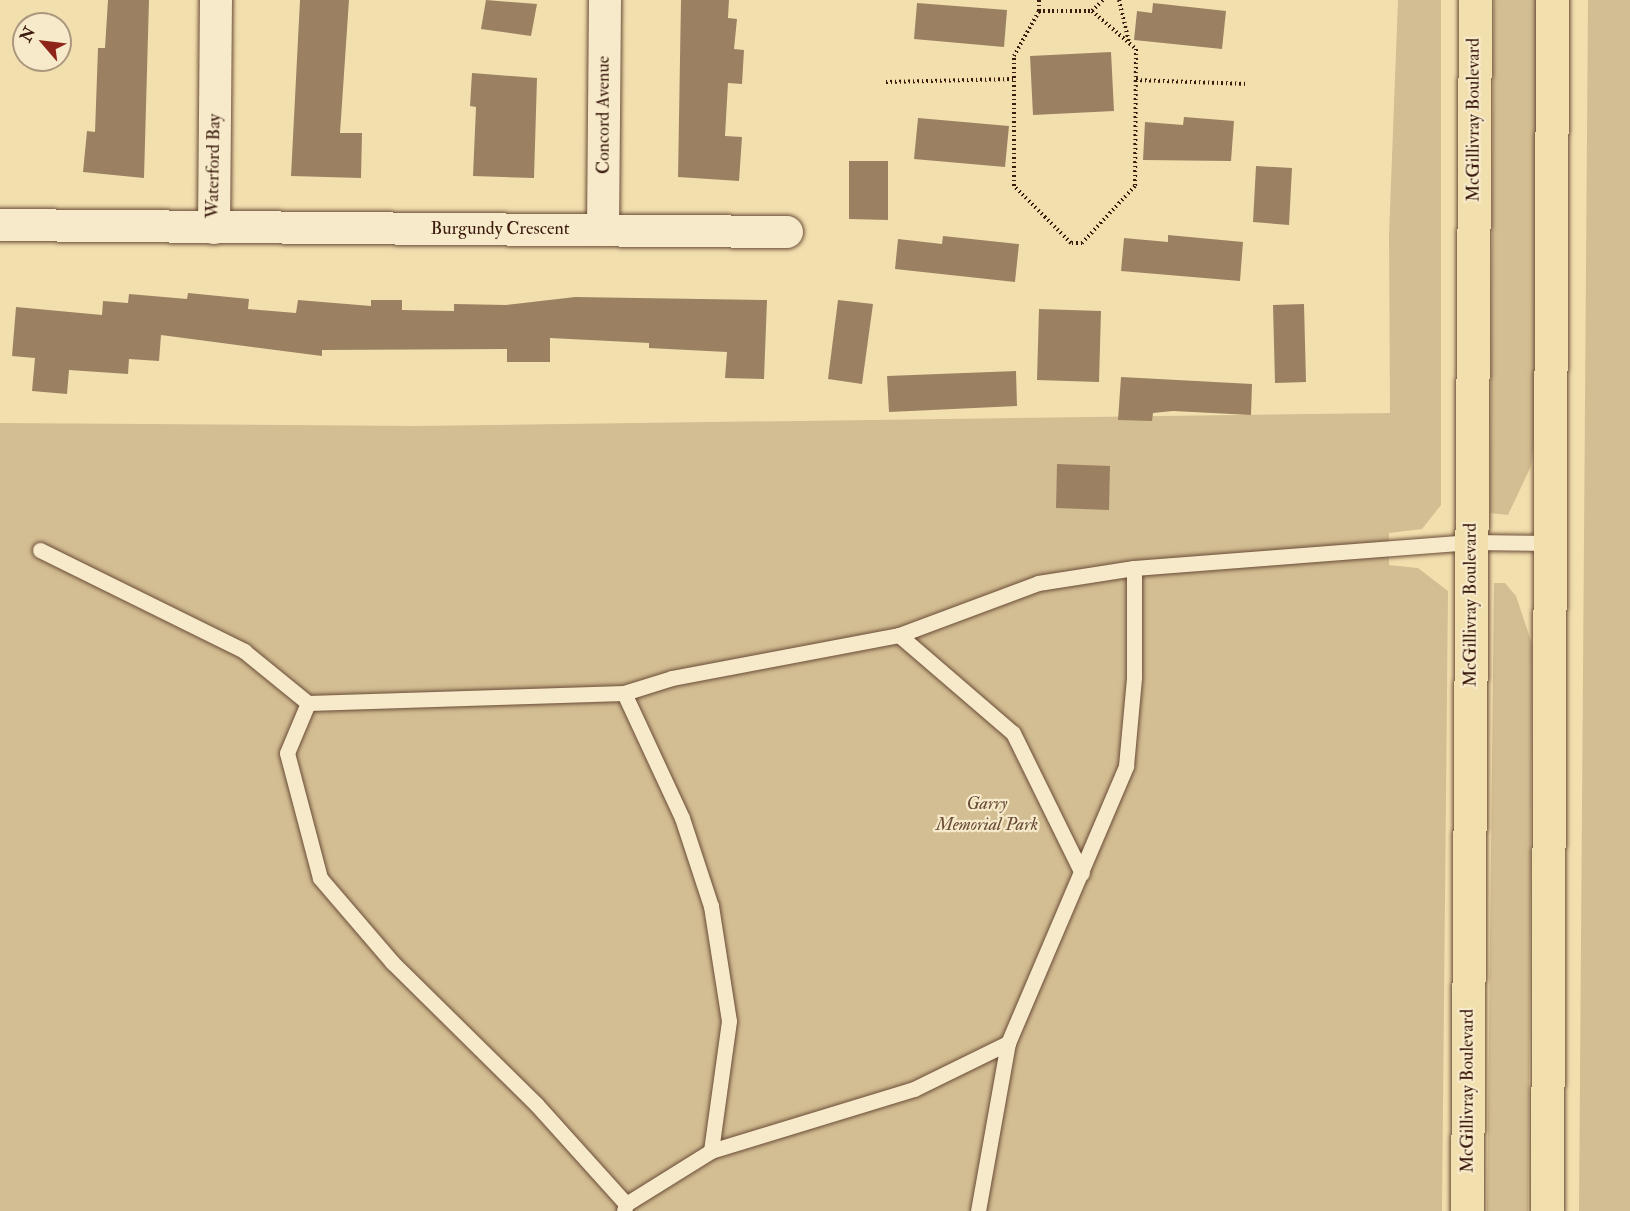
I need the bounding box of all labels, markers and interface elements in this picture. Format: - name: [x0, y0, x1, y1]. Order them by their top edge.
- north arrow: [12, 12, 72, 72]
- text: N: [16, 23, 40, 46]
- street label: McGillivray Boulevard: [1463, 38, 1485, 202]
- street label: Concord Avenue: [593, 56, 615, 174]
- street label: Waterford Bay: [202, 113, 226, 219]
- street label: Burgundy Crescent: [430, 218, 570, 240]
- street label: McGillivray Boulevard: [1460, 523, 1482, 687]
- park label: Garry Memorial Park: [936, 794, 1038, 836]
- street label: McGillivray Boulevard: [1457, 1009, 1479, 1173]

